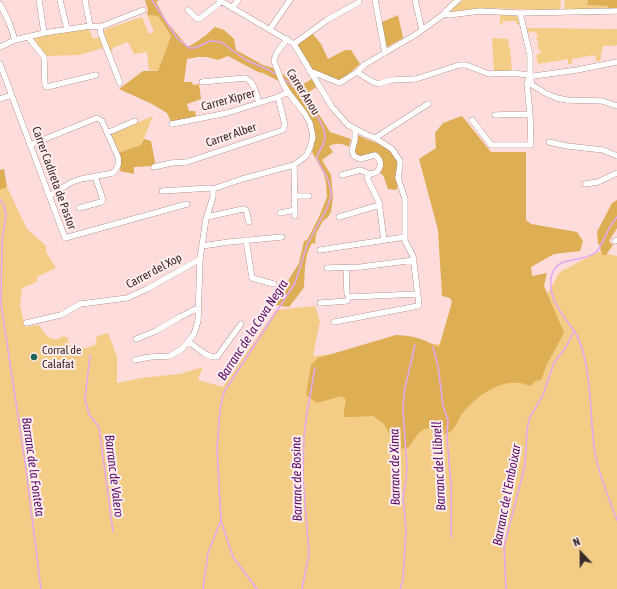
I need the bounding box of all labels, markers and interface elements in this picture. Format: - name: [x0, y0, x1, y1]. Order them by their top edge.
- street label: Carrer Anou: [283, 66, 323, 118]
- street label: Carrer Xiprer: [200, 86, 256, 114]
- street label: Carrer Alber: [204, 120, 258, 150]
- street label: Carrer Cadireta de Pastor: [29, 125, 79, 231]
- street label: Carrer del Xop: [124, 250, 184, 292]
- water label: Barranc de la Cova Negra: [215, 277, 291, 383]
- place label: Corral de Calafat: [42, 343, 81, 371]
- marker: Corral de Calafat: [29, 352, 39, 362]
- water label: Barranc de la Fonteta: [18, 416, 48, 518]
- water label: Barranc del Llibrell: [429, 421, 449, 511]
- water label: Barranc de Xima: [387, 429, 403, 505]
- water label: Barranc de Valero: [101, 434, 127, 518]
- water label: Barranc de Bosina: [288, 437, 306, 521]
- water label: Barranc de l'Emboixar: [490, 443, 524, 547]
- north arrow: [561, 533, 601, 573]
- text: N: [571, 535, 582, 549]

